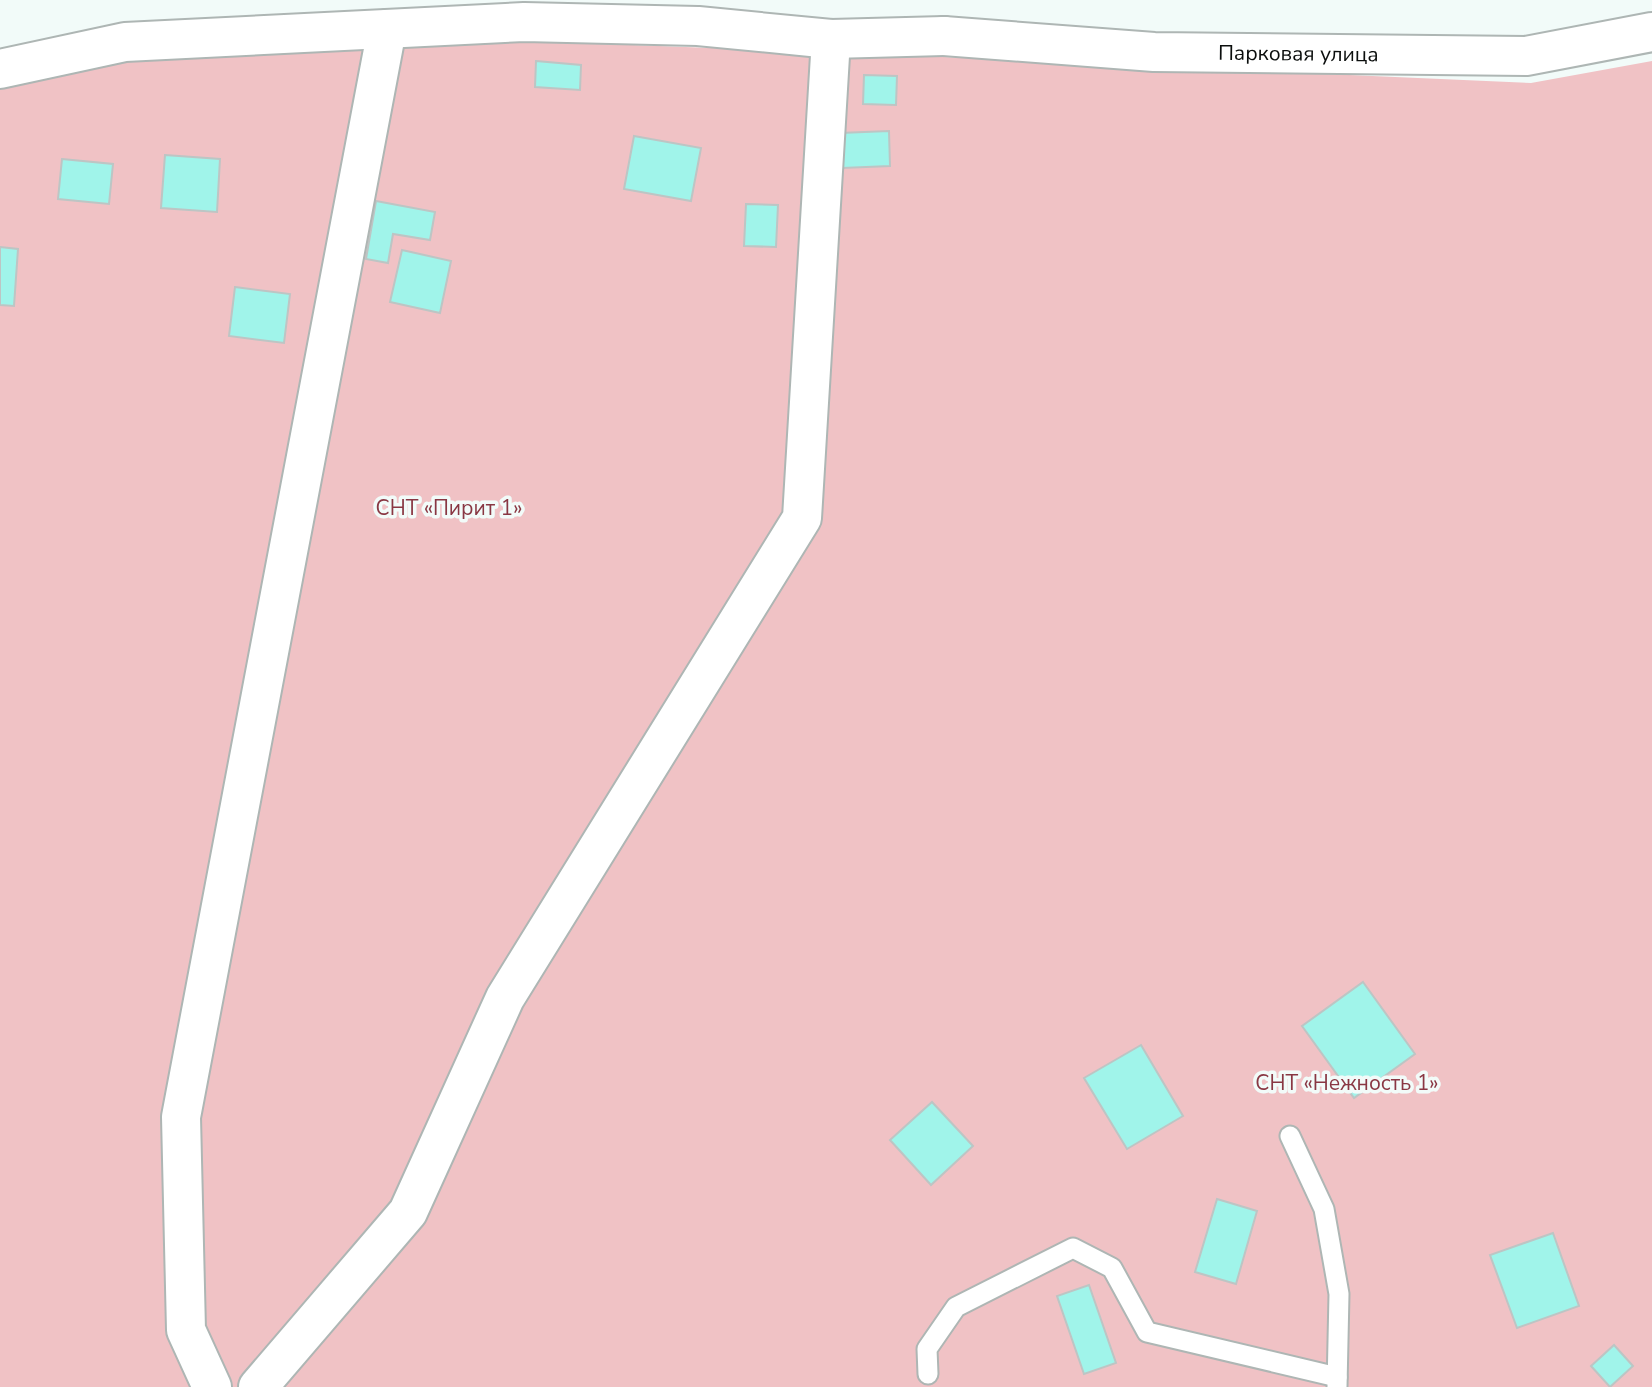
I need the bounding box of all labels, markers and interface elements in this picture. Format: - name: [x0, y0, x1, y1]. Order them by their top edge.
- street label: Парковая улица: [1218, 39, 1379, 68]
- park label: СНТ «Пирит 1»: [376, 494, 522, 522]
- park label: СНТ «Нежность 1»: [1255, 1069, 1439, 1097]

